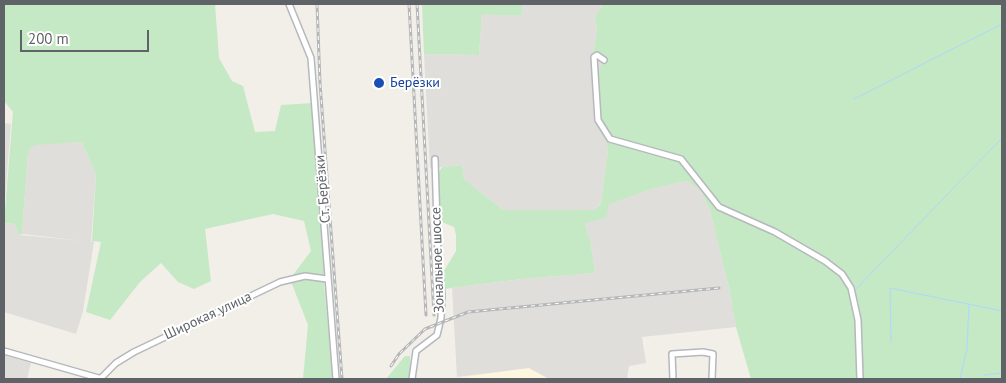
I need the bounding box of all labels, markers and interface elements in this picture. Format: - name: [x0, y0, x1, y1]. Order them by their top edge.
- scale bar: [22, 20, 151, 52]
- text: 200 m: [28, 29, 69, 48]
- place label: Берёзки: [390, 75, 440, 91]
- marker: Берёзки: [372, 76, 386, 90]
- street label: Ст. Берёзки: [312, 154, 334, 224]
- street label: Зональное шоссе: [428, 207, 448, 313]
- street label: Широкая улица: [162, 288, 254, 344]

